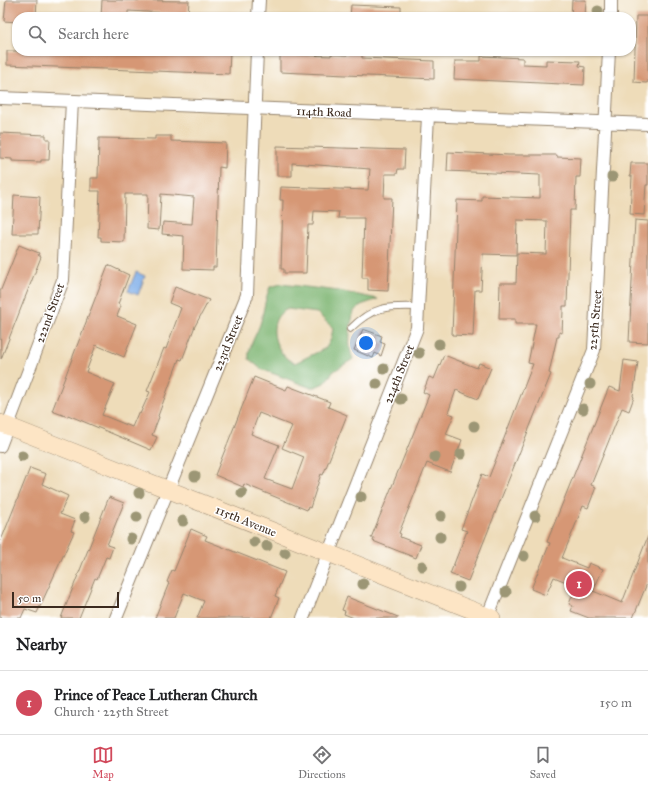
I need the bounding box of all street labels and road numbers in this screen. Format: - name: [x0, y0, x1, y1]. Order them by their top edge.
- street label: 114th Road: [296, 104, 352, 120]
- street label: 222nd Street: [33, 280, 68, 345]
- street label: 225th Street: [585, 288, 605, 351]
- street label: 223rd Street: [210, 312, 246, 373]
- street label: 224th Street: [381, 342, 417, 405]
- street label: 115th Avenue: [213, 502, 279, 540]

